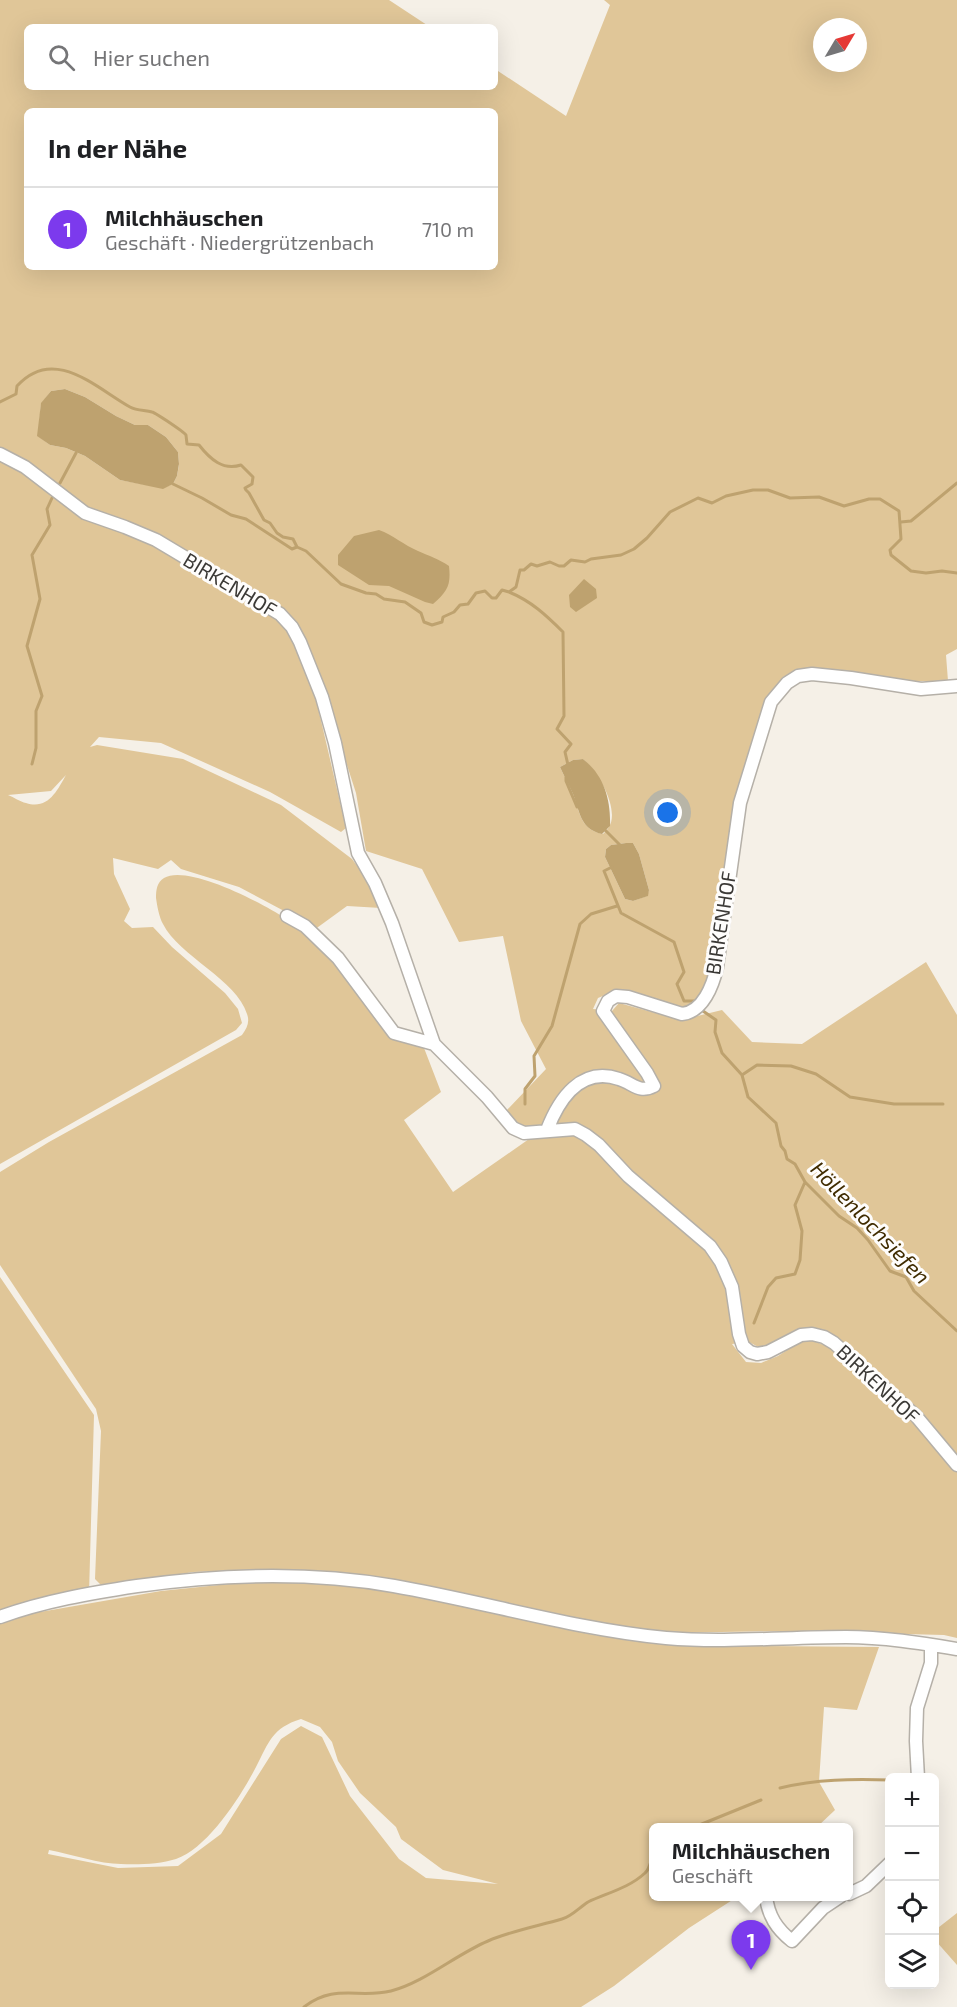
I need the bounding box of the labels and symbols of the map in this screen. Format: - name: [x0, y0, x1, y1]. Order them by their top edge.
- north arrow: [813, 18, 867, 72]
- street label: BIRKENHOF: [180, 547, 282, 621]
- your location: [653, 798, 682, 827]
- street label: BIRKENHOF: [700, 869, 740, 976]
- water label: Höllenlochsiefen: [806, 1156, 936, 1288]
- street label: BIRKENHOF: [832, 1339, 925, 1428]
- pin: 1: [732, 1920, 771, 1970]

